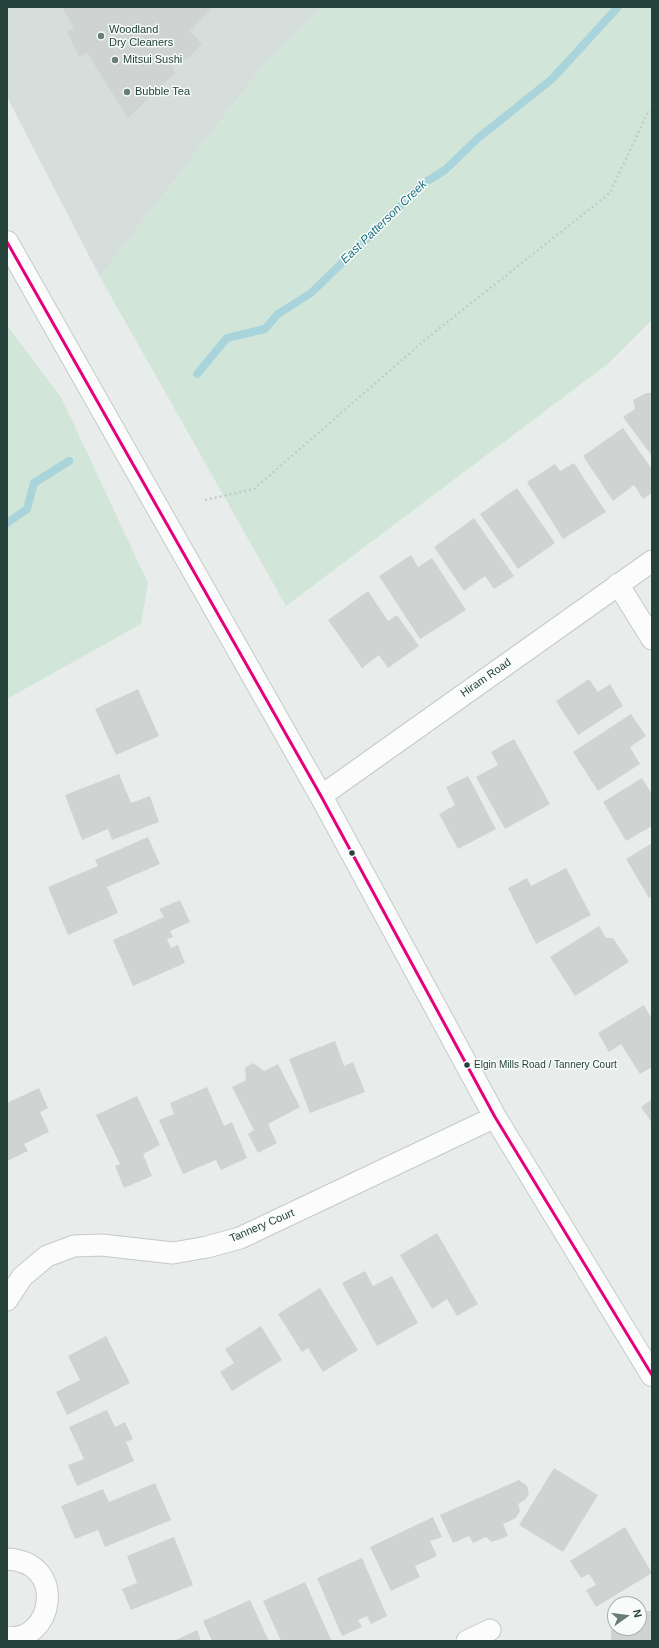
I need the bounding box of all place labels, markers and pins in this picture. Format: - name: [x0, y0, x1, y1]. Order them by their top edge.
- place label: Woodland Dry Cleaners: [109, 23, 173, 49]
- marker: Woodland Dry Cleaners: [96, 31, 106, 41]
- place label: Mitsui Sushi: [123, 53, 182, 67]
- marker: Mitsui Sushi: [110, 55, 120, 65]
- place label: Bubble Tea: [135, 85, 190, 99]
- marker: Bubble Tea: [122, 87, 132, 97]
- unlabelled marker: [347, 848, 357, 858]
- place label: Elgin Mills Road / Tannery Court: [474, 1059, 617, 1071]
- marker: Elgin Mills Road / Tannery Court: [462, 1060, 472, 1070]

